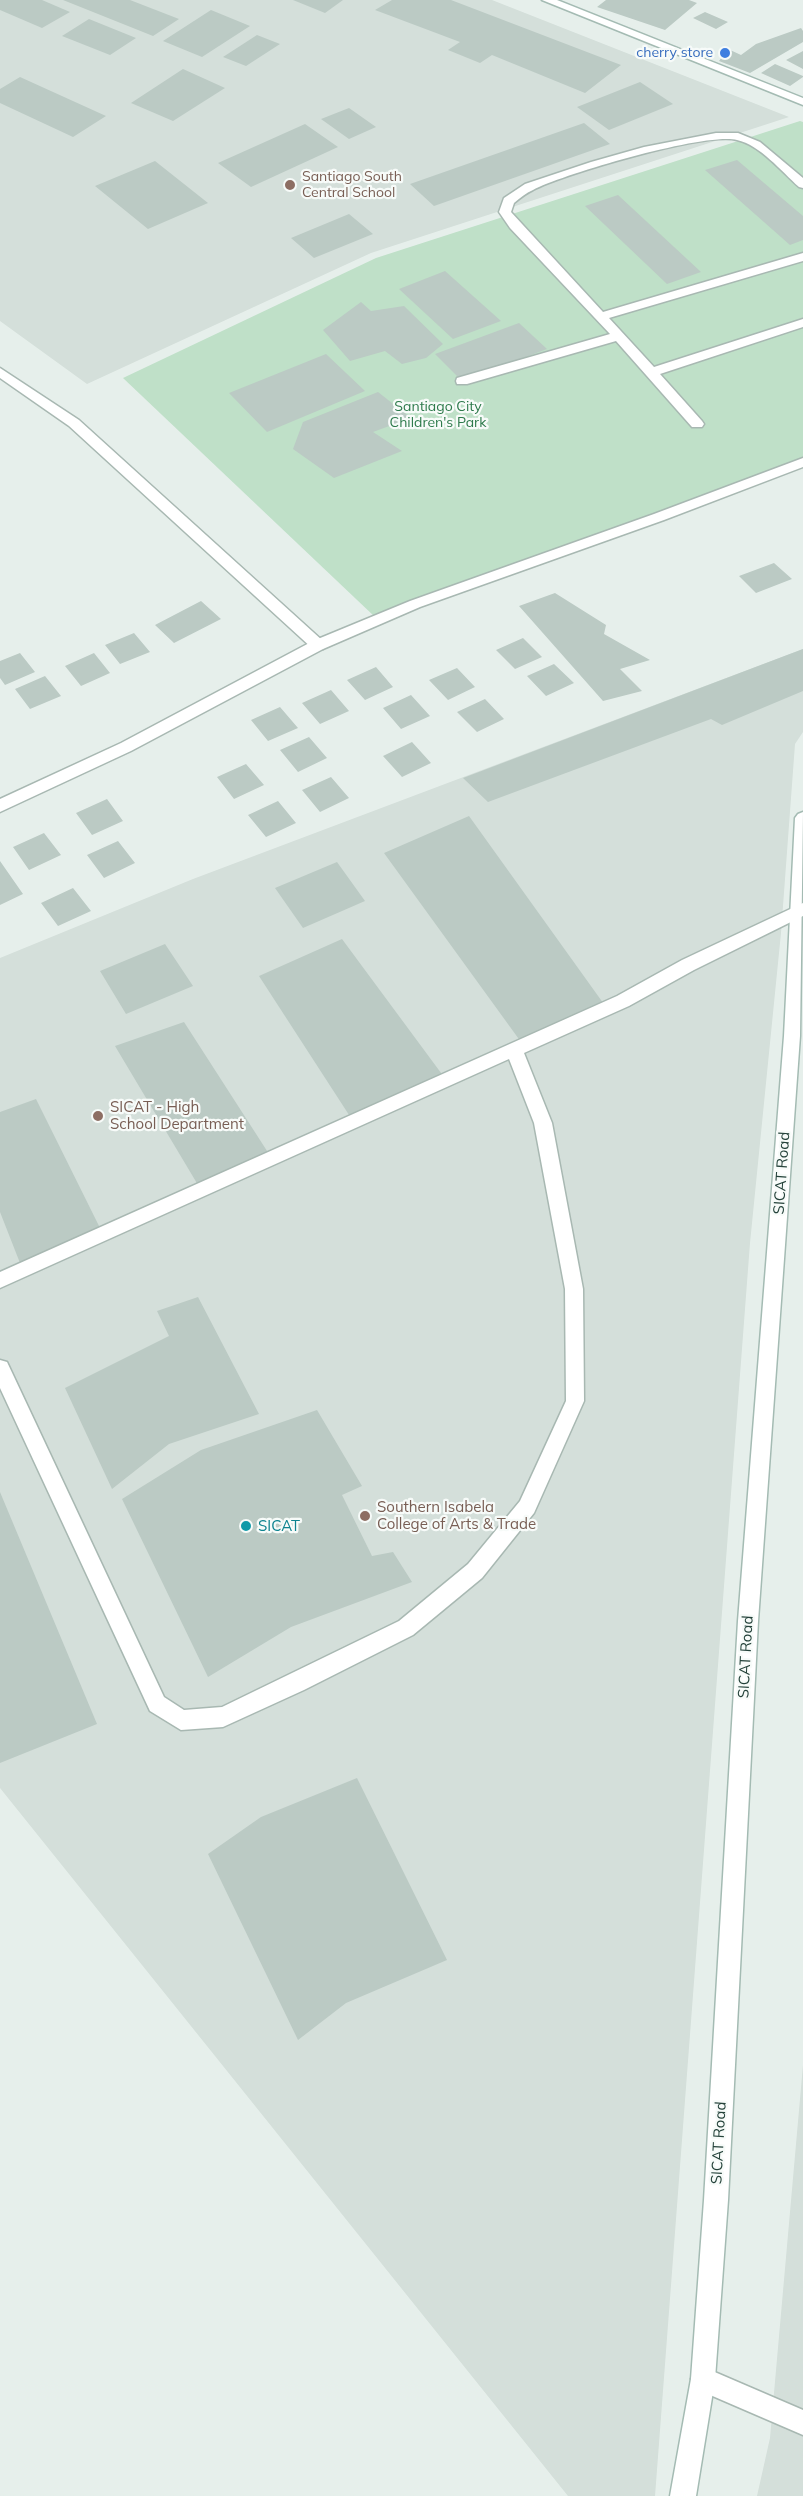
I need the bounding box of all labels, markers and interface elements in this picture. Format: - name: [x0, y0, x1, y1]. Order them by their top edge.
- place label: cherry store: [636, 45, 713, 61]
- marker: cherry store: [718, 46, 732, 60]
- place label: Santiago South Central School: [302, 169, 402, 202]
- marker: Santiago South Central School: [283, 178, 297, 192]
- park label: Santiago City Children's Park: [390, 399, 486, 431]
- place label: SICAT - High School Department: [110, 1098, 244, 1133]
- marker: SICAT - High School Department: [91, 1109, 105, 1123]
- street label: SICAT Road: [770, 1131, 794, 1215]
- place label: Southern Isabela College of Arts & Trade: [377, 1498, 536, 1533]
- marker: Southern Isabela College of Arts & Trade: [358, 1509, 372, 1523]
- place label: SICAT: [258, 1517, 300, 1535]
- marker: SICAT: [239, 1519, 253, 1533]
- street label: SICAT Road: [735, 1615, 757, 1699]
- street label: SICAT Road: [708, 2101, 730, 2185]

